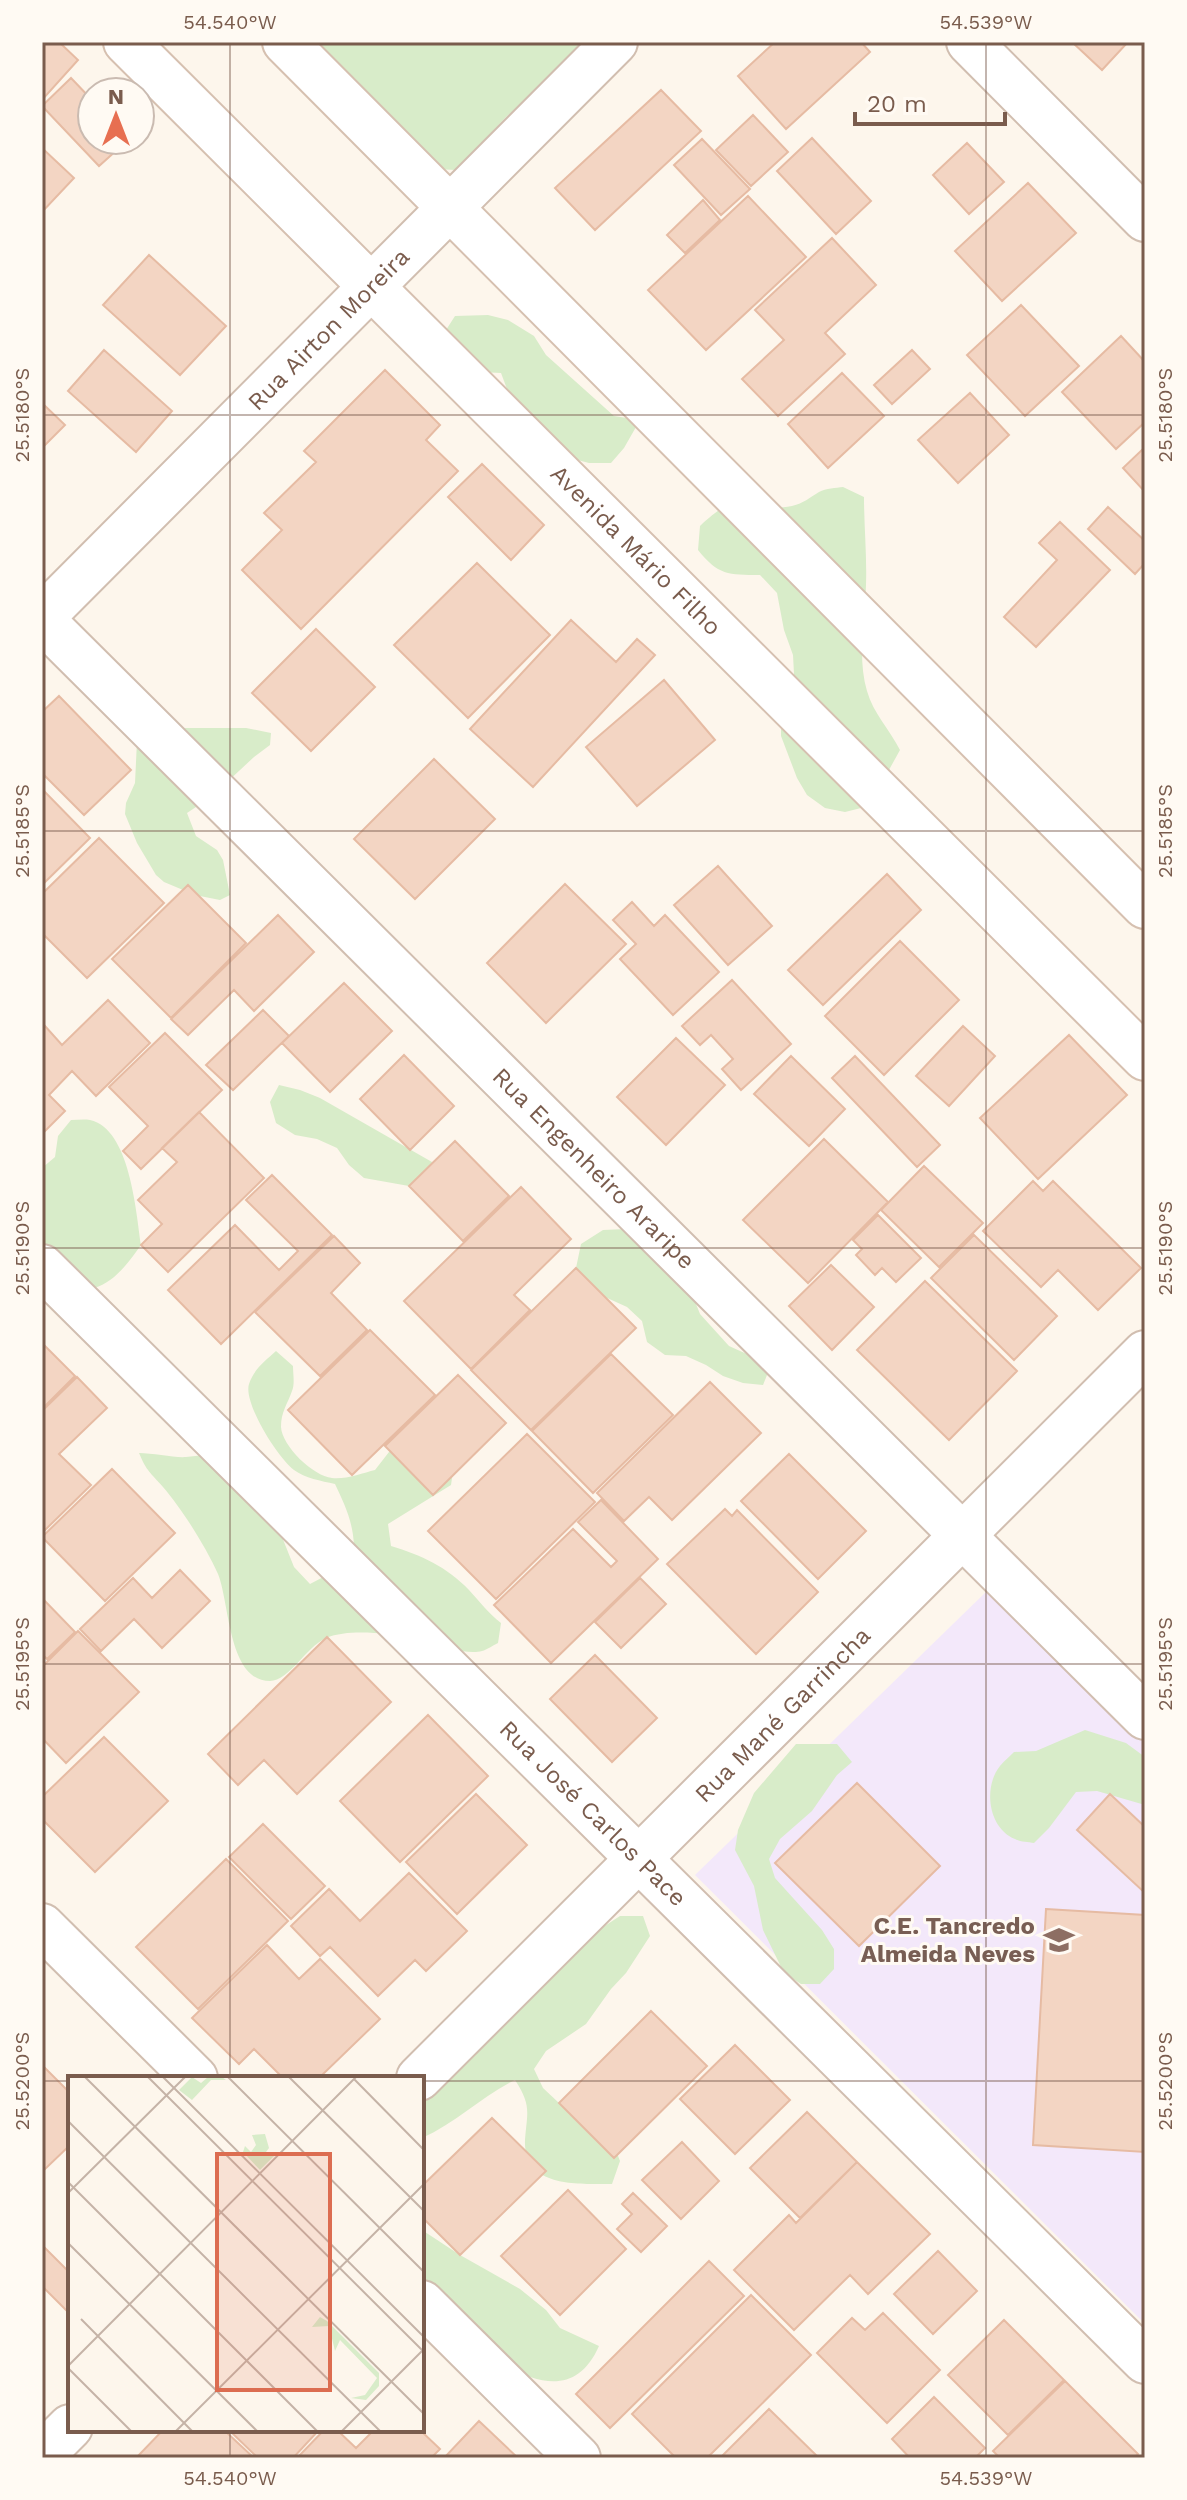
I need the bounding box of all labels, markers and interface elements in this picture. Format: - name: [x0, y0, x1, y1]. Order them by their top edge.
- text: 54.540°W: [183, 10, 277, 34]
- text: 54.539°W: [939, 10, 1033, 34]
- north arrow: [76, 76, 156, 156]
- scale bar: [855, 76, 1005, 126]
- text: N: [108, 84, 124, 109]
- text: 20 m: [867, 90, 927, 118]
- street label: Rua Airton Moreira: [242, 243, 415, 416]
- text: 25.5180°S: [10, 368, 34, 462]
- text: 25.5180°S: [1153, 368, 1177, 462]
- street label: Avenida Mário Filho: [545, 459, 727, 641]
- text: 25.5185°S: [10, 784, 34, 878]
- text: 25.5185°S: [1153, 784, 1177, 878]
- street label: Rua Engenheiro Araripe: [487, 1062, 700, 1275]
- text: 25.5190°S: [10, 1201, 34, 1295]
- text: 25.5190°S: [1153, 1201, 1177, 1295]
- text: 25.5195°S: [10, 1617, 34, 1711]
- text: 25.5195°S: [1153, 1617, 1177, 1711]
- street label: Rua Mané Garrincha: [689, 1621, 876, 1808]
- street label: Rua José Carlos Pace: [494, 1715, 692, 1912]
- place label: C.E. Tancredo Almeida Neves: [861, 1912, 1035, 1968]
- school or university icon: C.E. Tancredo Almeida Neves: [1042, 1923, 1076, 1957]
- text: 25.5200°S: [10, 2032, 34, 2130]
- text: 25.5200°S: [1153, 2032, 1177, 2130]
- inset map: [68, 2076, 424, 2432]
- text: 54.540°W: [183, 2466, 277, 2490]
- text: 54.539°W: [939, 2466, 1033, 2490]

